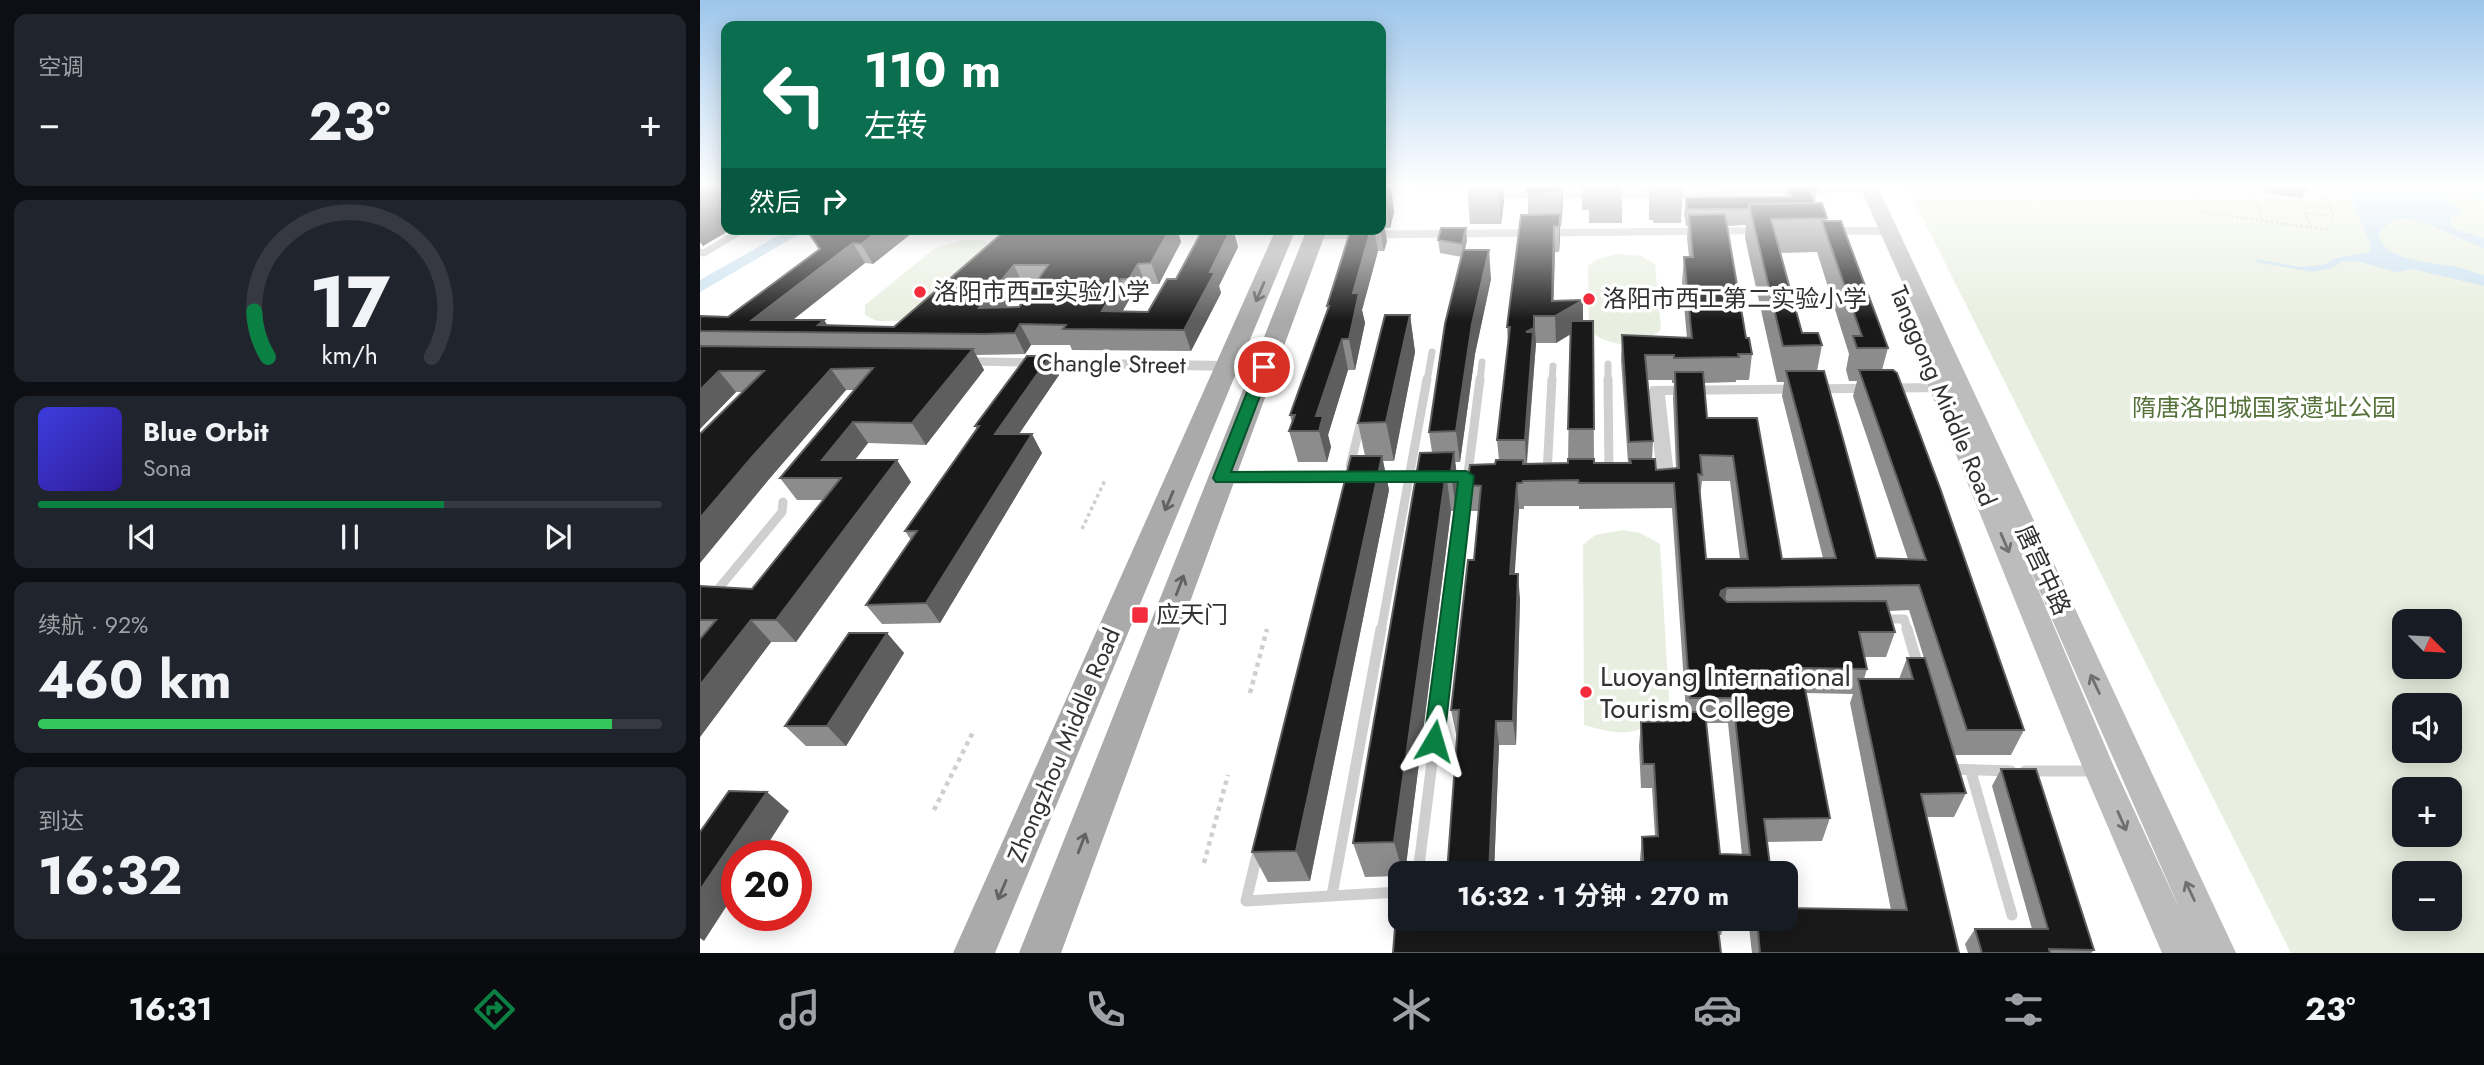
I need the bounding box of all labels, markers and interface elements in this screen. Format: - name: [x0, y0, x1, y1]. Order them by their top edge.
- text: 110 m: [864, 35, 1001, 105]
- icon: left: [749, 49, 840, 140]
- text: 空调: [38, 50, 84, 84]
- text: 23°: [309, 84, 390, 160]
- text: −: [38, 95, 60, 150]
- text: +: [639, 95, 662, 150]
- text: 左转: [864, 103, 928, 149]
- icon: right: [815, 182, 853, 220]
- text: 然后: [749, 183, 801, 221]
- text: 17: [310, 249, 391, 354]
- place label: 洛阳市西工实验小学: [934, 274, 1150, 309]
- street label: Tanggong Middle Road: [1881, 280, 2006, 512]
- one-way arrow: [1252, 281, 1265, 302]
- place label: 洛阳市西工第二实验小学: [1603, 281, 1867, 316]
- marker: 洛阳市西工实验小学: [912, 284, 928, 300]
- marker: 洛阳市西工第二实验小学: [1581, 291, 1597, 307]
- text: km/h: [322, 337, 378, 373]
- pin: [1234, 337, 1294, 397]
- street label: Changle Street: [1036, 345, 1186, 382]
- icon: arrive: [1245, 348, 1283, 386]
- park label: 隋唐洛阳城国家遗址公园: [2132, 390, 2396, 425]
- text: Blue Orbit: [143, 413, 268, 451]
- text: Sona: [143, 451, 191, 485]
- one-way arrow: [1162, 490, 1175, 511]
- icon: previous: [123, 518, 161, 556]
- icon: pause: [331, 518, 369, 556]
- icon: next: [539, 518, 577, 556]
- street label: 唐宫中路: [2007, 519, 2080, 621]
- one-way arrow: [1999, 532, 2012, 554]
- one-way arrow: [1175, 575, 1187, 596]
- place label: 应天门: [1156, 597, 1228, 632]
- marker: 应天门: [1130, 605, 1150, 625]
- text: 续航 · 92%: [38, 608, 148, 642]
- north arrow: [2392, 609, 2462, 679]
- map controls: [2392, 609, 2462, 931]
- street label: Zhongzhou Middle Road: [998, 622, 1129, 867]
- text: 460 km: [38, 642, 232, 718]
- place label: Luoyang International Tourism College: [1600, 656, 1851, 729]
- one-way arrow: [2088, 674, 2101, 695]
- marker: Luoyang International Tourism College: [1578, 684, 1594, 700]
- button: sound: [2392, 693, 2462, 763]
- position arrow: [1397, 704, 1471, 778]
- button: +: [2392, 777, 2462, 847]
- text: 到达: [38, 804, 84, 838]
- one-way arrow: [2116, 809, 2129, 831]
- one-way arrow: [1076, 833, 1089, 855]
- text: 16:32: [38, 838, 182, 914]
- speed limit sign: 20: [721, 840, 812, 931]
- button: −: [2392, 861, 2462, 931]
- text: 16:32 · 1 分钟 · 270 m: [1457, 877, 1729, 915]
- one-way arrow: [994, 878, 1007, 900]
- one-way arrow: [2183, 881, 2196, 902]
- icon: directions: [470, 985, 519, 1034]
- icon: music: [775, 985, 824, 1034]
- icon: phone: [1081, 985, 1130, 1034]
- icon: climate: [1387, 985, 1436, 1034]
- icon: car: [1693, 985, 1742, 1034]
- icon: filters: [1999, 985, 2048, 1034]
- text: 16:31: [128, 986, 213, 1032]
- text: 23°: [2305, 986, 2355, 1032]

